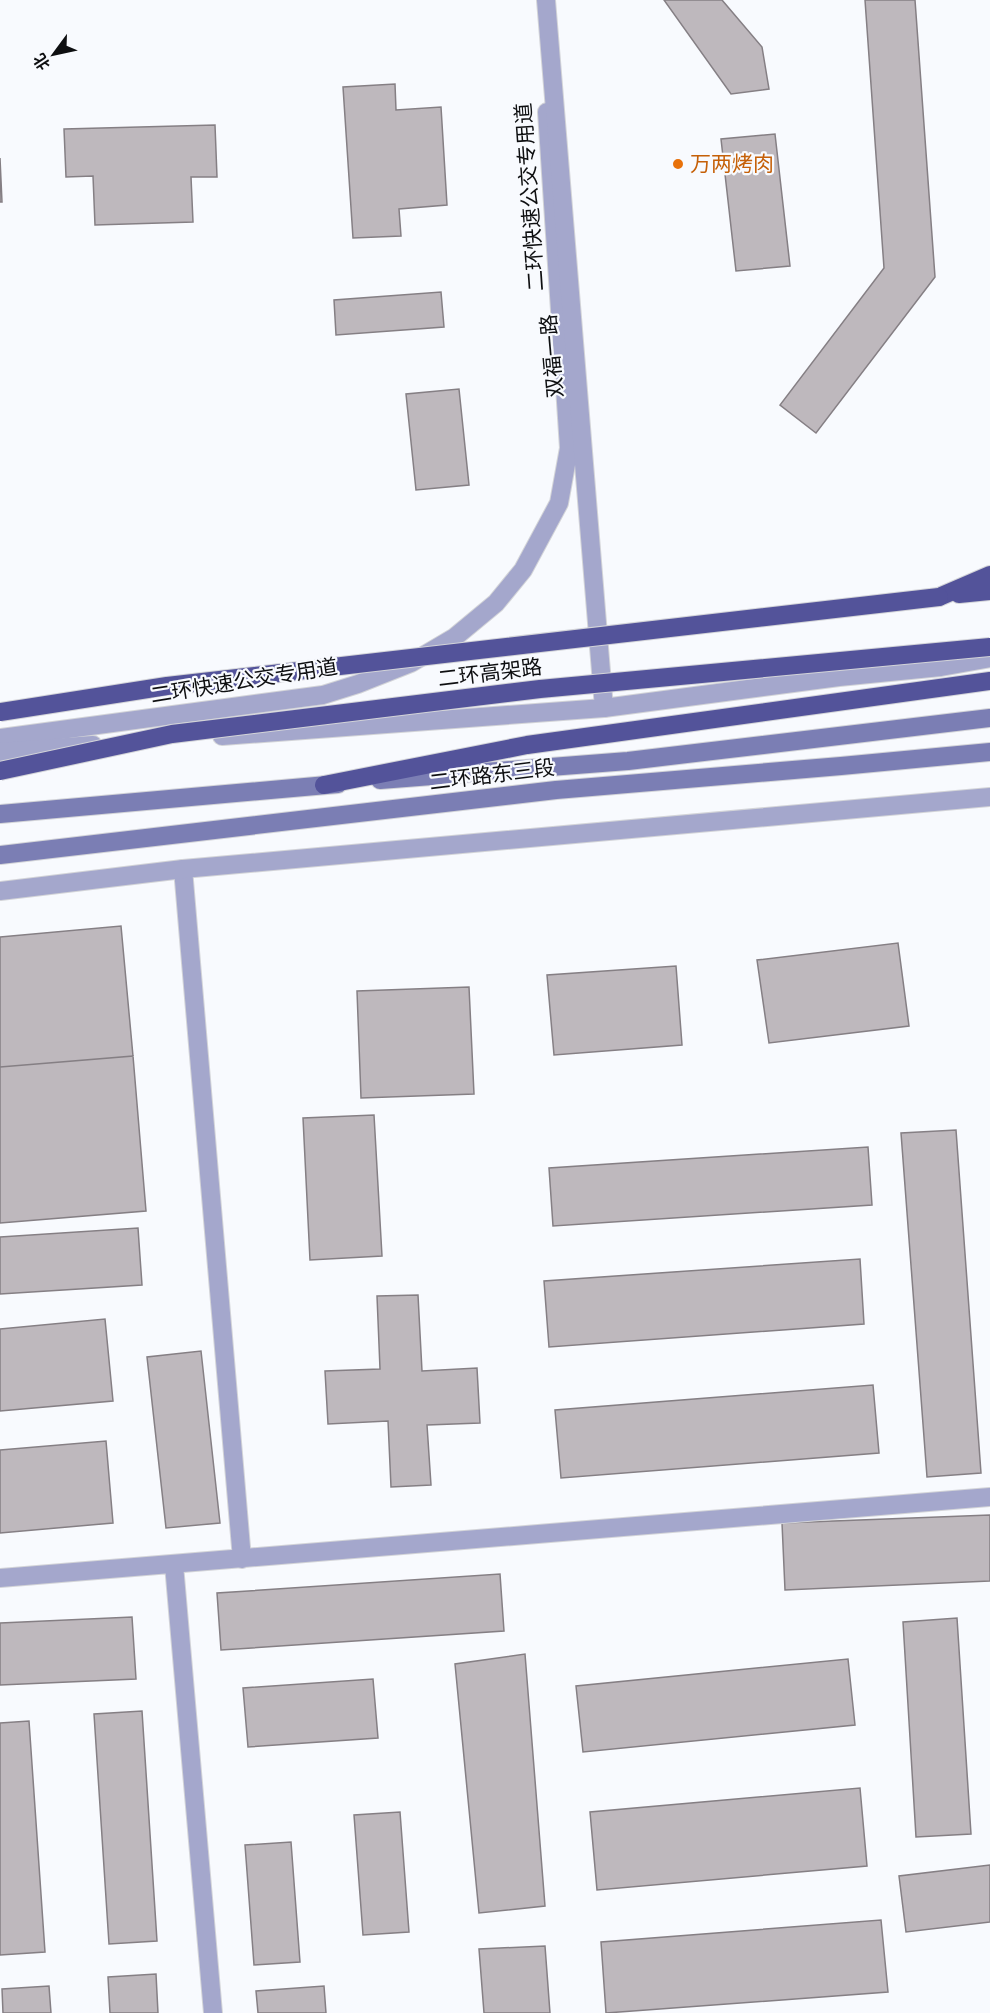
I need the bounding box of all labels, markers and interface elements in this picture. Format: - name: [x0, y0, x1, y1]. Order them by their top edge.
- north arrow: [24, 24, 84, 84]
- text: 北: [29, 51, 53, 74]
- street label: 二环快速公交专用道: [509, 102, 548, 292]
- place label: 万两烤肉: [690, 150, 774, 175]
- marker: 万两烤肉: [671, 157, 685, 171]
- street label: 双福一路: [534, 313, 567, 399]
- street label: 二环快速公交专用道: [148, 652, 339, 707]
- street label: 二环高架路: [436, 653, 543, 690]
- street label: 二环路东三段: [428, 753, 556, 794]

